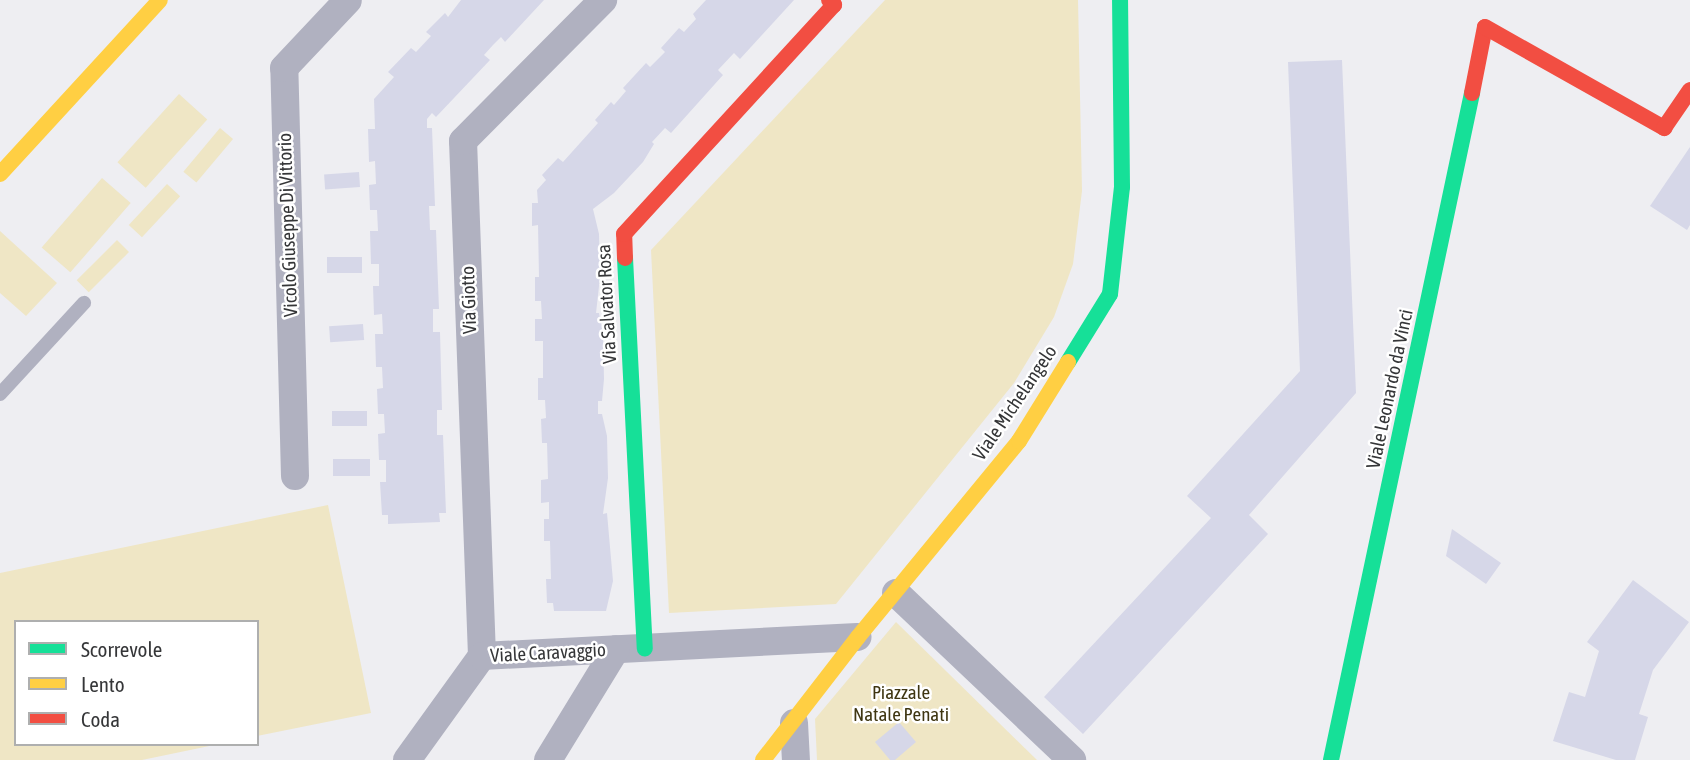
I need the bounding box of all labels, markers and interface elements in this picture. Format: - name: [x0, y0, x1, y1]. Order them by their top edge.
- street label: Vicolo Giuseppe Di Vittorio: [273, 133, 303, 317]
- street label: Via Salvator Rosa: [592, 244, 622, 364]
- street label: Via Giotto: [456, 266, 482, 334]
- street label: Viale Leonardo da Vinci: [1362, 307, 1418, 471]
- street label: Viale Michelangelo: [968, 341, 1062, 465]
- legend: [14, 620, 259, 746]
- text: Scorrevole: [81, 637, 162, 661]
- street label: Viale Caravaggio: [490, 639, 606, 667]
- text: Lento: [81, 672, 125, 696]
- park label: Piazzale Natale Penati: [853, 682, 949, 726]
- text: Coda: [81, 707, 120, 731]

